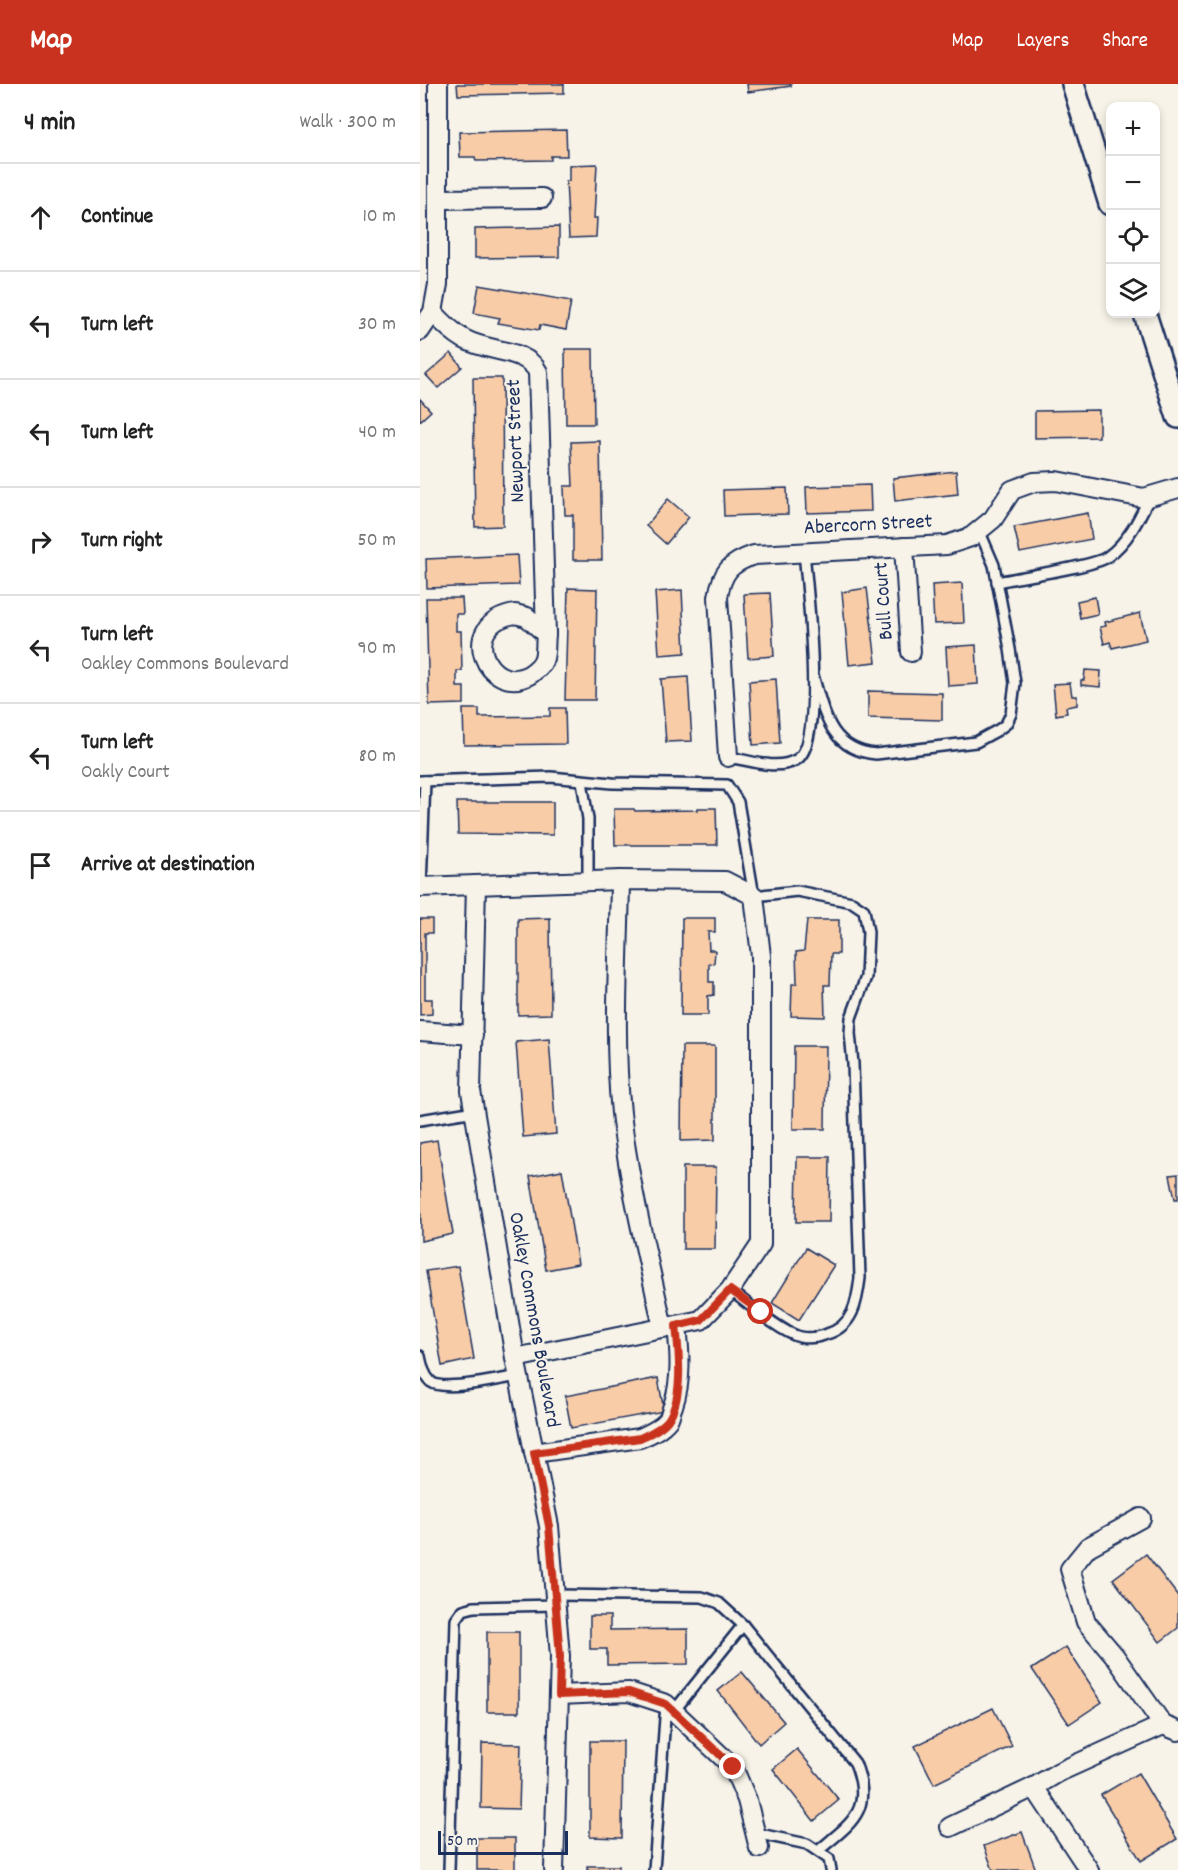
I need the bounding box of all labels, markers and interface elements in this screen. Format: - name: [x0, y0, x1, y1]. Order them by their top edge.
- text: Map: [30, 22, 72, 62]
- text: Map: [952, 27, 983, 57]
- text: Layers: [1016, 27, 1069, 57]
- text: Share: [1102, 27, 1148, 57]
- map controls: [1106, 102, 1160, 318]
- button: +: [1106, 102, 1160, 156]
- text: 4 min: [24, 105, 75, 142]
- text: Walk · 300 m: [299, 109, 396, 137]
- button: −: [1106, 156, 1160, 210]
- icon: ahead: [24, 201, 57, 234]
- text: Continue: [81, 202, 153, 233]
- text: 10 m: [362, 203, 396, 231]
- button: locate: [1106, 210, 1160, 264]
- button: layers: [1106, 264, 1160, 318]
- icon: left: [24, 309, 57, 342]
- text: Turn left: [81, 310, 153, 341]
- text: 30 m: [358, 311, 396, 339]
- street label: Newport Street: [500, 378, 534, 503]
- icon: left: [24, 417, 57, 450]
- text: Turn left: [81, 418, 153, 449]
- text: 40 m: [358, 419, 396, 447]
- street label: Abercorn Street: [803, 508, 933, 544]
- icon: right: [24, 525, 57, 558]
- text: Turn right: [81, 526, 163, 557]
- text: 50 m: [358, 527, 396, 555]
- street label: Bull Court: [867, 561, 903, 641]
- text: Turn left: [81, 620, 153, 651]
- icon: left: [24, 633, 57, 666]
- text: 90 m: [358, 635, 396, 663]
- text: Oakley Commons Boulevard: [81, 651, 289, 679]
- text: Turn left: [81, 728, 153, 759]
- icon: left: [24, 741, 57, 774]
- text: 80 m: [359, 743, 396, 771]
- text: Oakly Court: [81, 759, 170, 787]
- icon: arrive: [24, 849, 57, 882]
- text: Arrive at destination: [81, 850, 255, 881]
- street label: Oakley Commons Boulevard: [499, 1210, 567, 1430]
- route start: [747, 1298, 773, 1324]
- route end: [719, 1753, 745, 1779]
- scale bar: [438, 1828, 568, 1856]
- text: 50 m: [447, 1830, 478, 1853]

